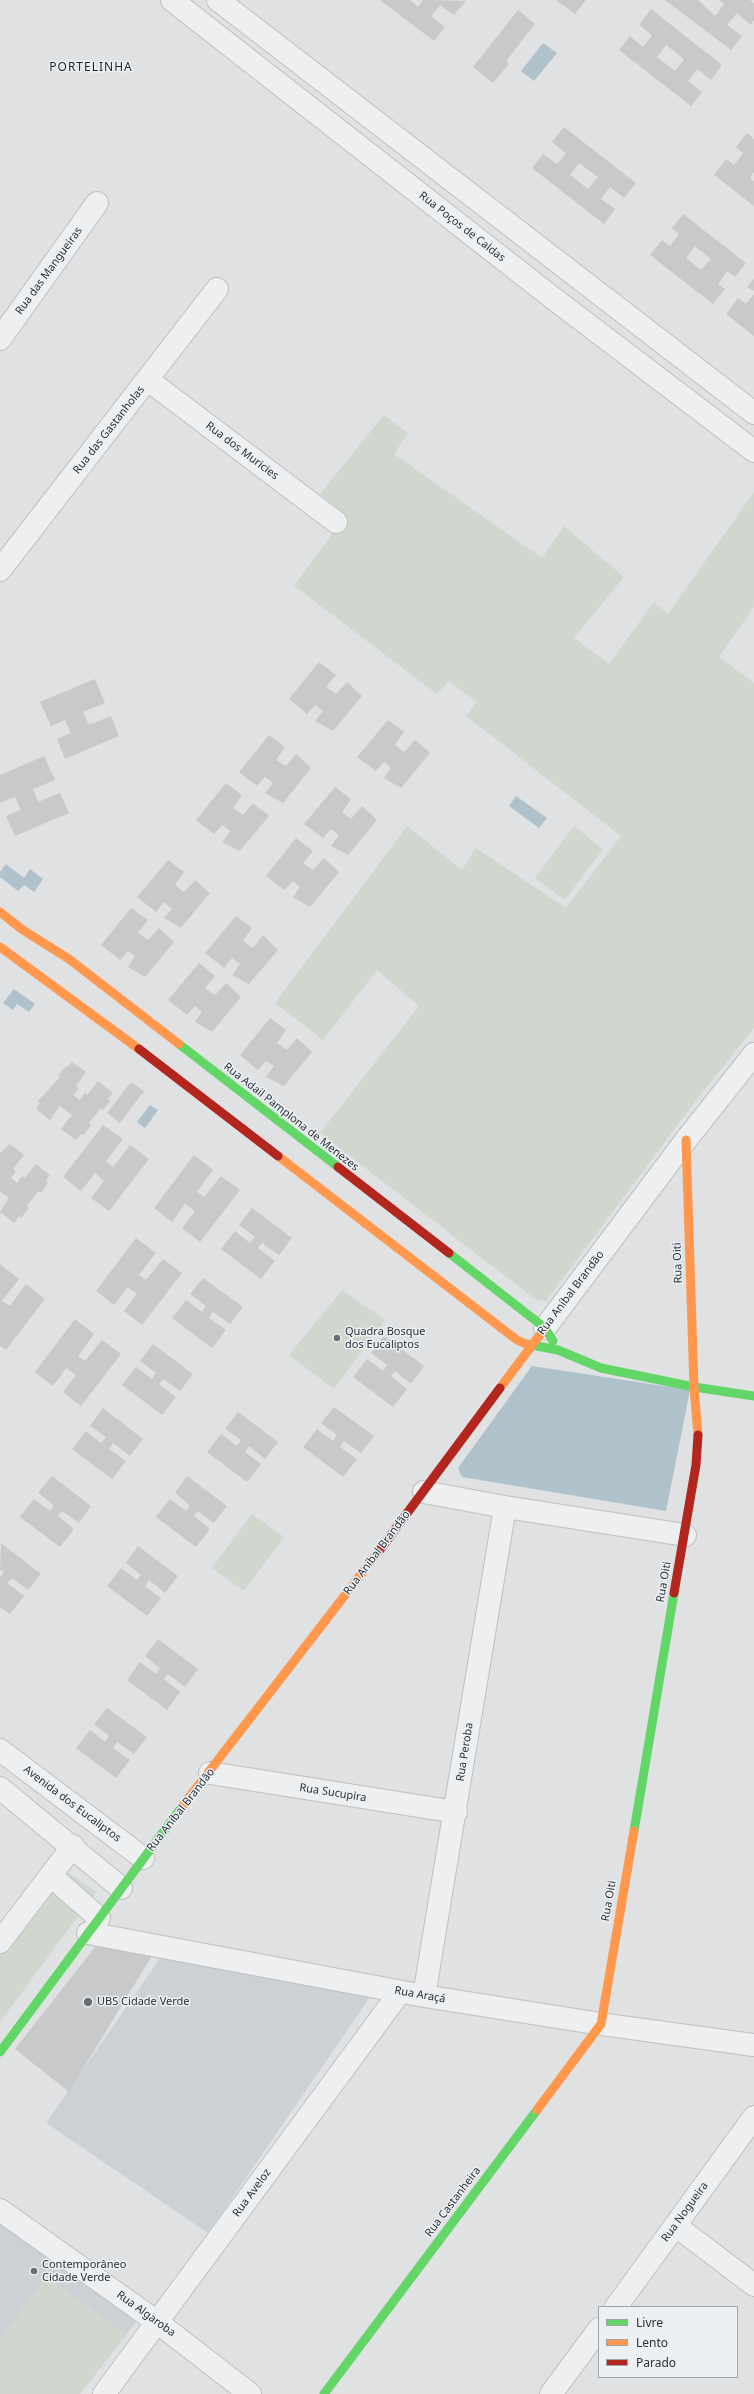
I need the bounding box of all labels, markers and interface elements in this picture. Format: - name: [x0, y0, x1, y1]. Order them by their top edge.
- district label: PORTELINHA: [49, 61, 133, 75]
- street label: Rua Poços de Caldas: [416, 189, 508, 265]
- street label: Rua das Mangueiras: [13, 225, 85, 317]
- street label: Rua das Gastanholas: [71, 383, 147, 477]
- street label: Rua dos Muricies: [203, 419, 281, 483]
- street label: Rua Adail Pamplona de Menezes: [221, 1060, 361, 1174]
- street label: Rua Oiti: [671, 1242, 685, 1284]
- street label: Rua Aníbal Brandão: [535, 1248, 607, 1338]
- place label: Quadra Bosque dos Eucaliptos: [345, 1325, 426, 1351]
- marker: Quadra Bosque dos Eucaliptos: [332, 1333, 342, 1343]
- street label: Rua Aníbal Brandão: [341, 1508, 413, 1598]
- street label: Rua Oiti: [654, 1561, 674, 1603]
- street label: Rua Peroba: [454, 1722, 476, 1782]
- street label: Avenida dos Eucaliptos: [21, 1763, 123, 1845]
- street label: Rua Aníbal Brandão: [144, 1766, 218, 1854]
- street label: Rua Sucupira: [299, 1781, 367, 1805]
- street label: Rua Oiti: [599, 1880, 619, 1922]
- street label: Rua Araçá: [393, 1984, 447, 2006]
- place label: UBS Cidade Verde: [97, 1995, 190, 2009]
- marker: UBS Cidade Verde: [82, 1996, 94, 2008]
- street label: Rua Castanheira: [422, 2164, 484, 2240]
- street label: Rua Aveloz: [230, 2166, 274, 2220]
- street label: Rua Nogueira: [659, 2179, 711, 2245]
- place label: Contemporâneo Cidade Verde: [42, 2258, 126, 2284]
- marker: Contemporâneo Cidade Verde: [29, 2266, 39, 2276]
- street label: Rua Algaroba: [114, 2288, 178, 2340]
- legend: [598, 2306, 738, 2378]
- text: Livre: [636, 2314, 663, 2331]
- text: Lento: [636, 2334, 668, 2351]
- text: Parado: [636, 2354, 676, 2371]

